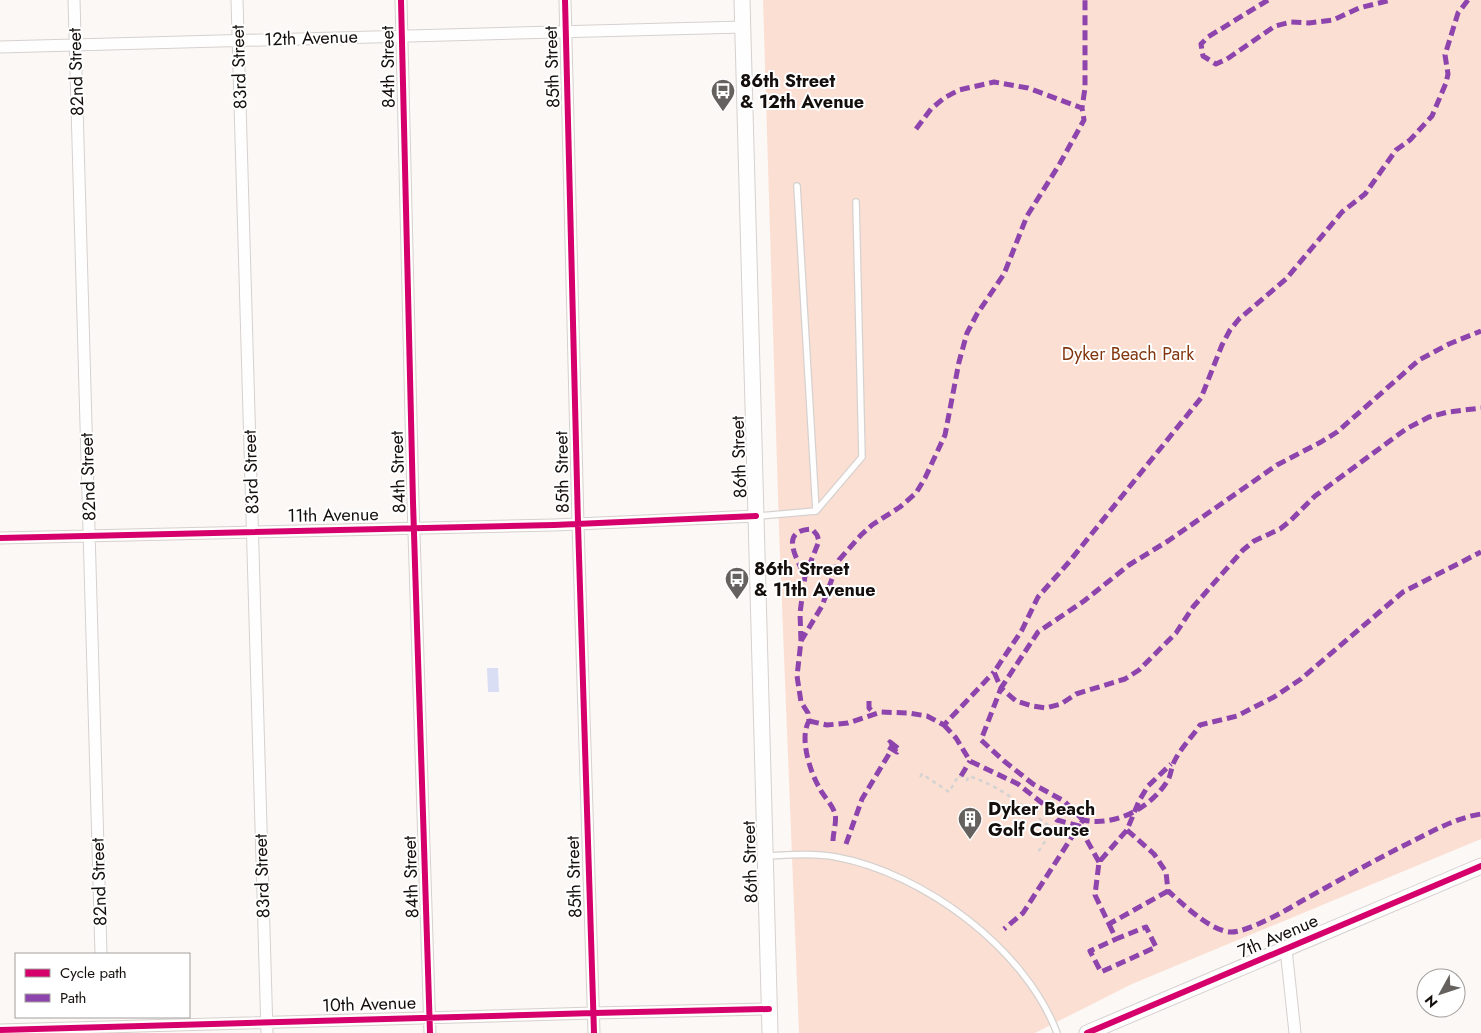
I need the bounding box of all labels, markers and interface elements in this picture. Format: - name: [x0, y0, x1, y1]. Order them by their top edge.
- street label: 12th Avenue: [264, 23, 358, 53]
- street label: 83rd Street: [225, 24, 253, 110]
- street label: 84th Street: [374, 25, 402, 108]
- street label: 85th Street: [538, 25, 566, 108]
- street label: 82nd Street: [61, 27, 91, 116]
- place label: 86th Street & 12th Avenue: [740, 68, 864, 115]
- bus stop icon: 86th Street & 12th Avenue: [710, 78, 736, 112]
- park label: Dyker Beach Park: [1062, 341, 1194, 367]
- street label: 86th Street: [725, 415, 753, 499]
- street label: 83rd Street: [237, 429, 265, 515]
- street label: 84th Street: [384, 430, 412, 514]
- street label: 85th Street: [548, 430, 576, 513]
- street label: 82nd Street: [73, 432, 103, 521]
- street label: 11th Avenue: [287, 501, 379, 529]
- place label: 86th Street & 11th Avenue: [754, 556, 876, 603]
- bus stop icon: 86th Street & 11th Avenue: [724, 566, 750, 600]
- place label: Dyker Beach Golf Course: [988, 796, 1095, 843]
- building icon: Dyker Beach Golf Course: [957, 806, 983, 840]
- street label: 86th Street: [736, 820, 764, 904]
- street label: 83rd Street: [248, 833, 276, 919]
- street label: 84th Street: [397, 835, 425, 919]
- street label: 85th Street: [560, 835, 588, 918]
- street label: 82nd Street: [84, 837, 114, 926]
- street label: 7th Avenue: [1234, 907, 1322, 965]
- legend: [15, 953, 190, 1018]
- text: Cycle path: [60, 962, 127, 984]
- north arrow: [1416, 968, 1466, 1018]
- text: Path: [60, 987, 86, 1009]
- street label: 10th Avenue: [322, 989, 416, 1019]
- text: N: [1420, 991, 1442, 1012]

